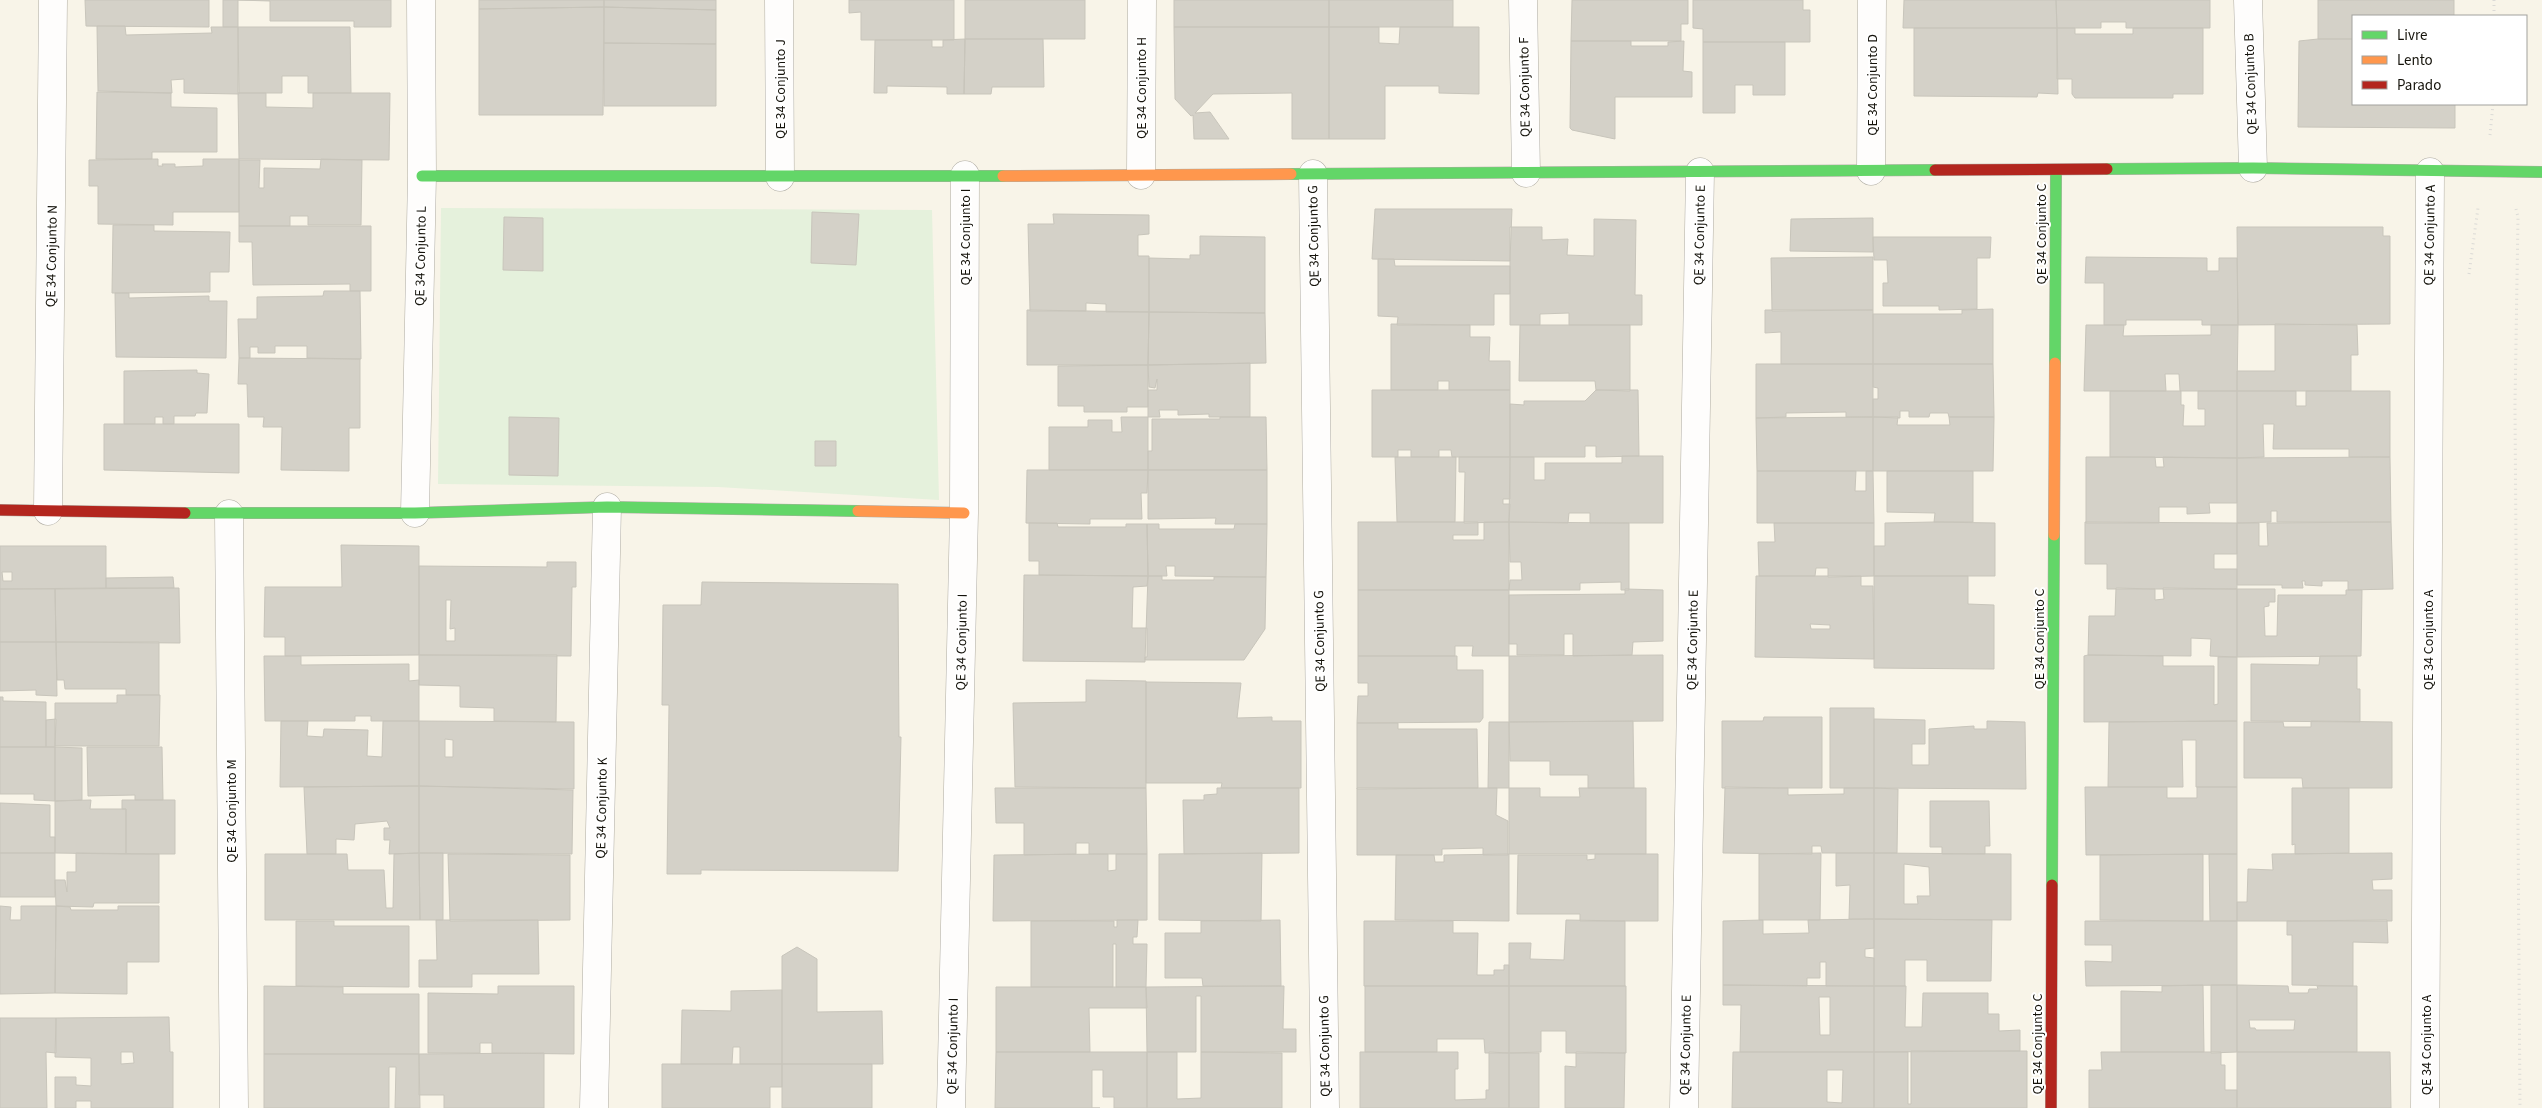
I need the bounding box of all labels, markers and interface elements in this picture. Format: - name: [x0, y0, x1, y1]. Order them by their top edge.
- legend: [2352, 15, 2527, 105]
- text: Livre: [2397, 25, 2427, 46]
- street label: QE 34 Conjunto B: [2239, 33, 2263, 135]
- street label: QE 34 Conjunto D: [1863, 34, 1883, 136]
- street label: QE 34 Conjunto H: [1132, 37, 1152, 139]
- street label: QE 34 Conjunto F: [1514, 37, 1536, 137]
- street label: QE 34 Conjunto J: [771, 39, 791, 139]
- text: Lento: [2397, 50, 2433, 71]
- text: Parado: [2397, 75, 2441, 96]
- street label: QE 34 Conjunto C: [2032, 183, 2052, 285]
- street label: QE 34 Conjunto A: [2419, 184, 2441, 286]
- street label: QE 34 Conjunto G: [1303, 185, 1325, 287]
- street label: QE 34 Conjunto E: [1689, 185, 1711, 285]
- street label: QE 34 Conjunto I: [956, 189, 976, 285]
- street label: QE 34 Conjunto N: [41, 205, 63, 307]
- street label: QE 34 Conjunto L: [410, 206, 432, 306]
- street label: QE 34 Conjunto C: [2030, 588, 2050, 690]
- street label: QE 34 Conjunto A: [2419, 589, 2439, 690]
- street label: QE 34 Conjunto G: [1309, 590, 1331, 692]
- street label: QE 34 Conjunto E: [1682, 590, 1704, 690]
- street label: QE 34 Conjunto I: [951, 593, 973, 691]
- street label: QE 34 Conjunto K: [591, 756, 613, 859]
- street label: QE 34 Conjunto M: [222, 759, 242, 863]
- street label: QE 34 Conjunto C: [2028, 993, 2048, 1095]
- street label: QE 34 Conjunto A: [2417, 994, 2437, 1095]
- street label: QE 34 Conjunto G: [1314, 995, 1336, 1097]
- street label: QE 34 Conjunto E: [1675, 995, 1697, 1095]
- street label: QE 34 Conjunto I: [942, 997, 964, 1095]

